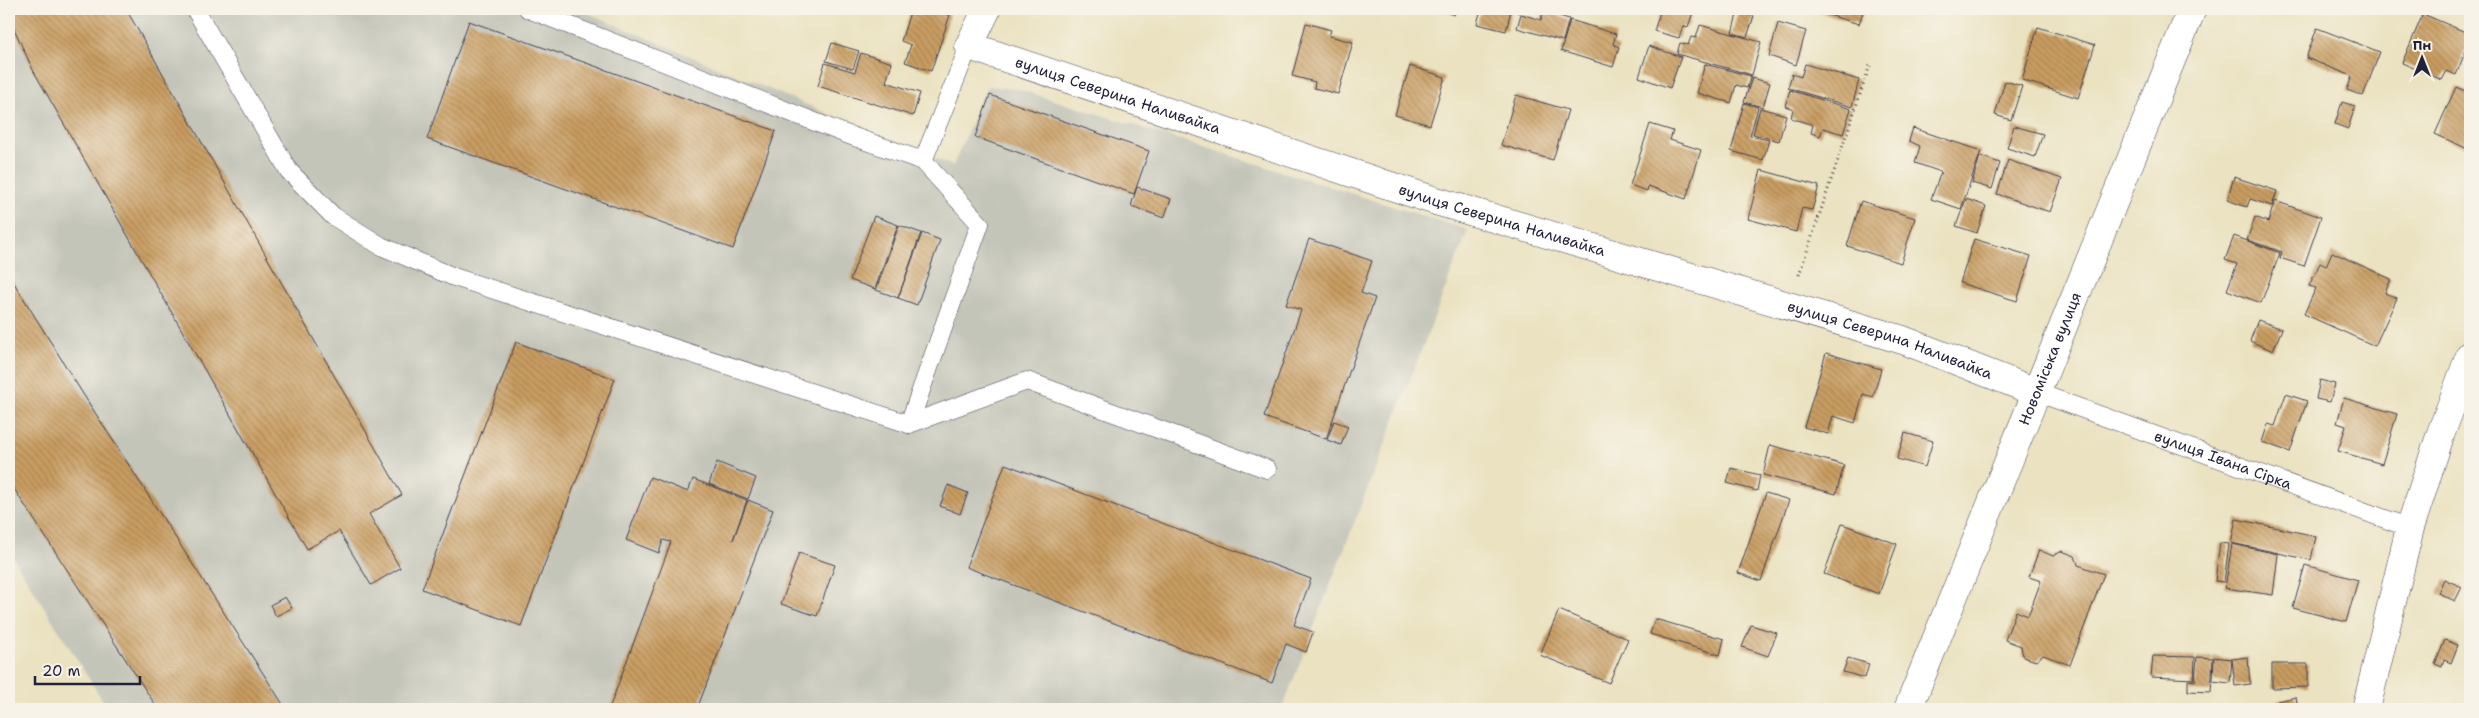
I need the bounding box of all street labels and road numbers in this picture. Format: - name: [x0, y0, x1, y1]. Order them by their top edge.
- street label: вулиця Северина Наливайка: [1013, 52, 1224, 139]
- street label: вулиця Северина Наливайка: [1396, 179, 1608, 261]
- street label: Новоміська вулиця: [2014, 289, 2086, 428]
- street label: вулиця Северина Наливайка: [1785, 296, 1996, 384]
- street label: вулиця Івана Сірка: [2152, 426, 2295, 494]

